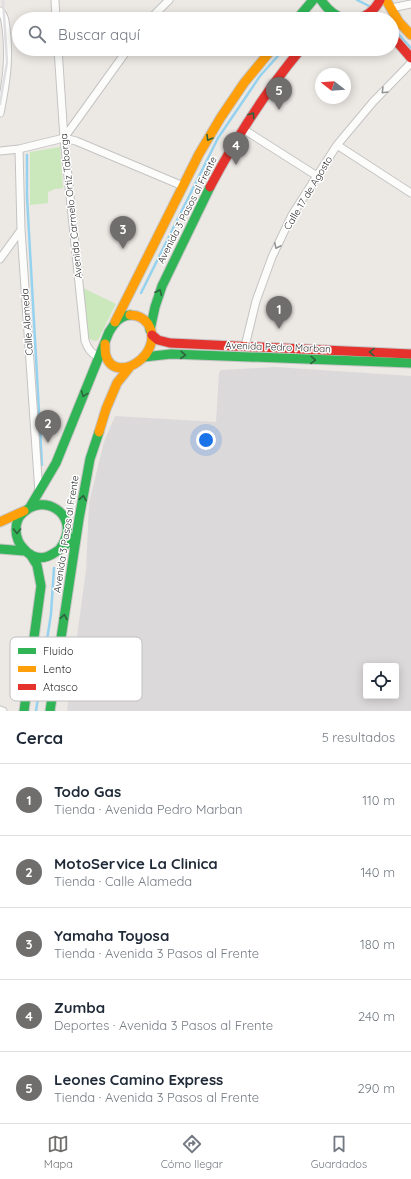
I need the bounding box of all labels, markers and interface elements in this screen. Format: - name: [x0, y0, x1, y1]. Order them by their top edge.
- search box: [12, 12, 399, 56]
- icon: search: [26, 23, 48, 45]
- text: Buscar aquí: [58, 25, 140, 44]
- north arrow: [315, 68, 351, 104]
- pin: 5: [266, 77, 292, 110]
- one-way arrow: [381, 86, 389, 94]
- one-way arrow: [247, 112, 255, 119]
- pin: 4: [223, 132, 249, 165]
- street label: Avenida Carmelo Ortiz Taborga: [57, 133, 85, 279]
- one-way arrow: [206, 134, 213, 141]
- street label: Avenida 3 Pasos al Frente: [154, 154, 220, 266]
- street label: Calle 17 de Agosto: [281, 154, 335, 232]
- pin: 3: [110, 216, 136, 249]
- one-way arrow: [274, 242, 282, 250]
- street label: Calle Alameda: [18, 288, 36, 356]
- one-way arrow: [155, 289, 163, 296]
- pin: 1: [266, 296, 292, 329]
- street label: Avenida Pedro Marban: [225, 339, 331, 355]
- one-way arrow: [369, 348, 375, 356]
- one-way arrow: [180, 350, 186, 359]
- one-way arrow: [310, 356, 316, 364]
- one-way arrow: [80, 390, 88, 397]
- pin: 2: [35, 410, 61, 443]
- your location: [196, 430, 216, 450]
- street label: Avenida 3 Pasos al Frente: [50, 474, 82, 594]
- one-way arrow: [78, 495, 87, 501]
- one-way arrow: [12, 528, 21, 534]
- one-way arrow: [59, 614, 68, 620]
- legend: [10, 637, 142, 701]
- text: Fluido: [43, 644, 74, 658]
- text: Lento: [43, 662, 72, 676]
- map controls: [363, 663, 399, 699]
- button: locate: [363, 663, 399, 699]
- text: Atasco: [43, 680, 78, 694]
- text: Cerca: [16, 727, 63, 748]
- text: 5 resultados: [322, 729, 395, 745]
- text: Todo Gas: [54, 782, 121, 801]
- text: 1: [26, 792, 32, 808]
- text: 110 m: [362, 792, 395, 808]
- text: Tienda · Avenida Pedro Marban: [54, 801, 243, 817]
- text: MotoService La Clinica: [54, 854, 218, 873]
- text: 2: [25, 864, 33, 880]
- text: 140 m: [360, 864, 395, 880]
- text: Tienda · Calle Alameda: [54, 873, 192, 889]
- text: Yamaha Toyosa: [54, 926, 169, 945]
- text: 3: [26, 936, 32, 952]
- text: 180 m: [360, 936, 395, 952]
- text: Tienda · Avenida 3 Pasos al Frente: [54, 945, 259, 961]
- text: Zumba: [54, 998, 105, 1017]
- text: 4: [25, 1008, 33, 1024]
- text: 240 m: [358, 1008, 395, 1024]
- text: Deportes · Avenida 3 Pasos al Frente: [54, 1017, 273, 1033]
- text: Leones Camino Express: [54, 1070, 223, 1089]
- text: 5: [25, 1080, 33, 1096]
- text: 290 m: [357, 1080, 395, 1096]
- text: Tienda · Avenida 3 Pasos al Frente: [54, 1089, 259, 1105]
- tab: Mapa: [44, 1133, 73, 1171]
- tab: Cómo llegar: [161, 1133, 223, 1171]
- tab: Guardados: [311, 1133, 367, 1171]

